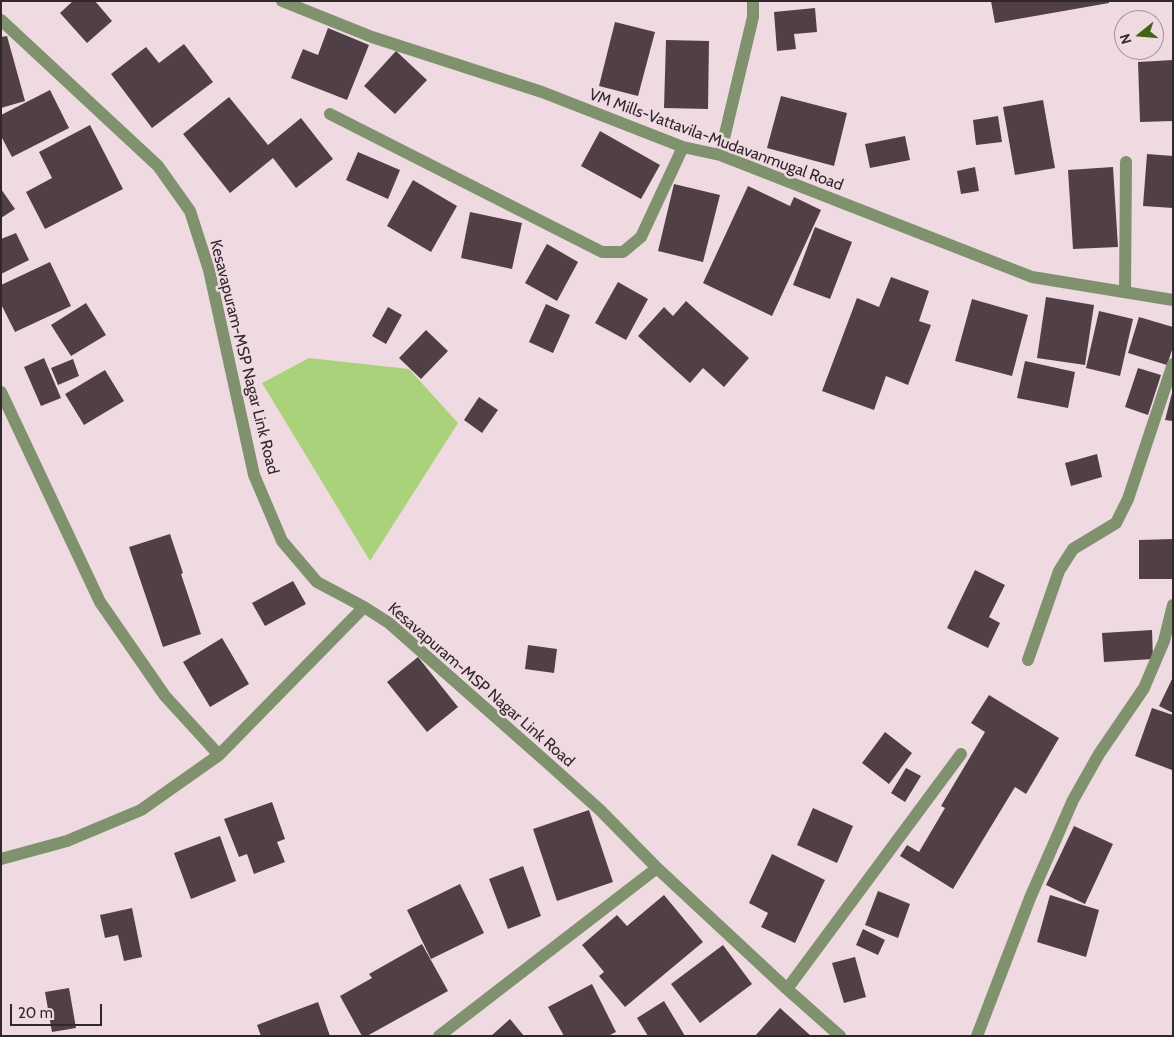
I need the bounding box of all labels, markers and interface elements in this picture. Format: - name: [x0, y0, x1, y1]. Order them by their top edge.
- north arrow: [1114, 10, 1164, 60]
- text: N: [1116, 32, 1136, 46]
- street label: VM Mills-Vattavila-Mudavanmugal Road: [586, 85, 846, 195]
- street label: Kesavapuram-MSP Nagar Link Road: [206, 238, 282, 476]
- street label: Kesavapuram-MSP Nagar Link Road: [384, 599, 578, 771]
- scale bar: [12, 994, 105, 1026]
- text: 20 m: [18, 1004, 53, 1022]

